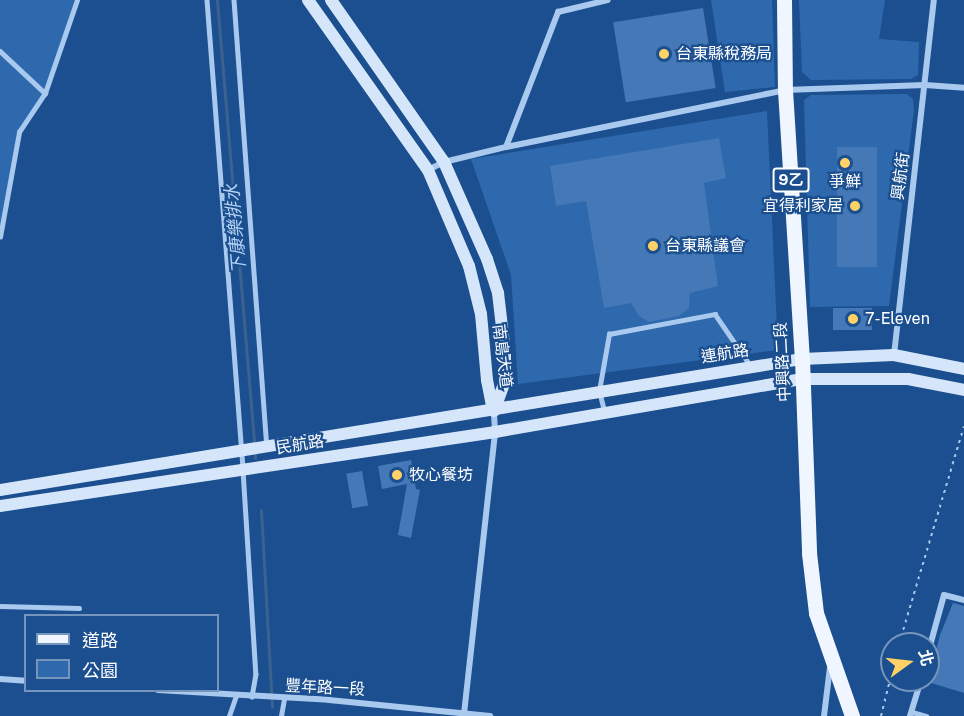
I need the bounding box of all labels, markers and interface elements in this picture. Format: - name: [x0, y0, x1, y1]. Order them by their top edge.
- place label: 台東縣稅務局: [676, 44, 772, 64]
- marker: 台東縣稅務局: [657, 47, 671, 61]
- street label: 興航街: [889, 151, 913, 201]
- marker: 爭鮮: [838, 156, 852, 170]
- road number: 9乙: [772, 168, 810, 192]
- place label: 爭鮮: [829, 172, 861, 192]
- water label: 下康樂排水: [221, 183, 251, 275]
- place label: 宜得利家居: [763, 196, 843, 216]
- marker: 宜得利家居: [848, 199, 862, 213]
- place label: 台東縣議會: [665, 236, 745, 256]
- marker: 台東縣議會: [646, 239, 660, 253]
- place label: 7-Eleven: [865, 309, 930, 329]
- marker: 7-Eleven: [846, 312, 860, 326]
- street label: 中興路二段: [771, 322, 795, 402]
- street label: 南島大道: [489, 323, 515, 389]
- street label: 連航路: [700, 341, 750, 367]
- street label: 民航路: [275, 432, 325, 458]
- place label: 牧心餐坊: [409, 465, 473, 485]
- marker: 牧心餐坊: [390, 468, 404, 482]
- legend: [24, 614, 219, 692]
- text: 道路: [82, 630, 118, 651]
- north arrow: [880, 632, 940, 692]
- text: 北: [915, 648, 937, 668]
- text: 公園: [82, 660, 118, 681]
- street label: 豐年路一段: [285, 676, 365, 700]

